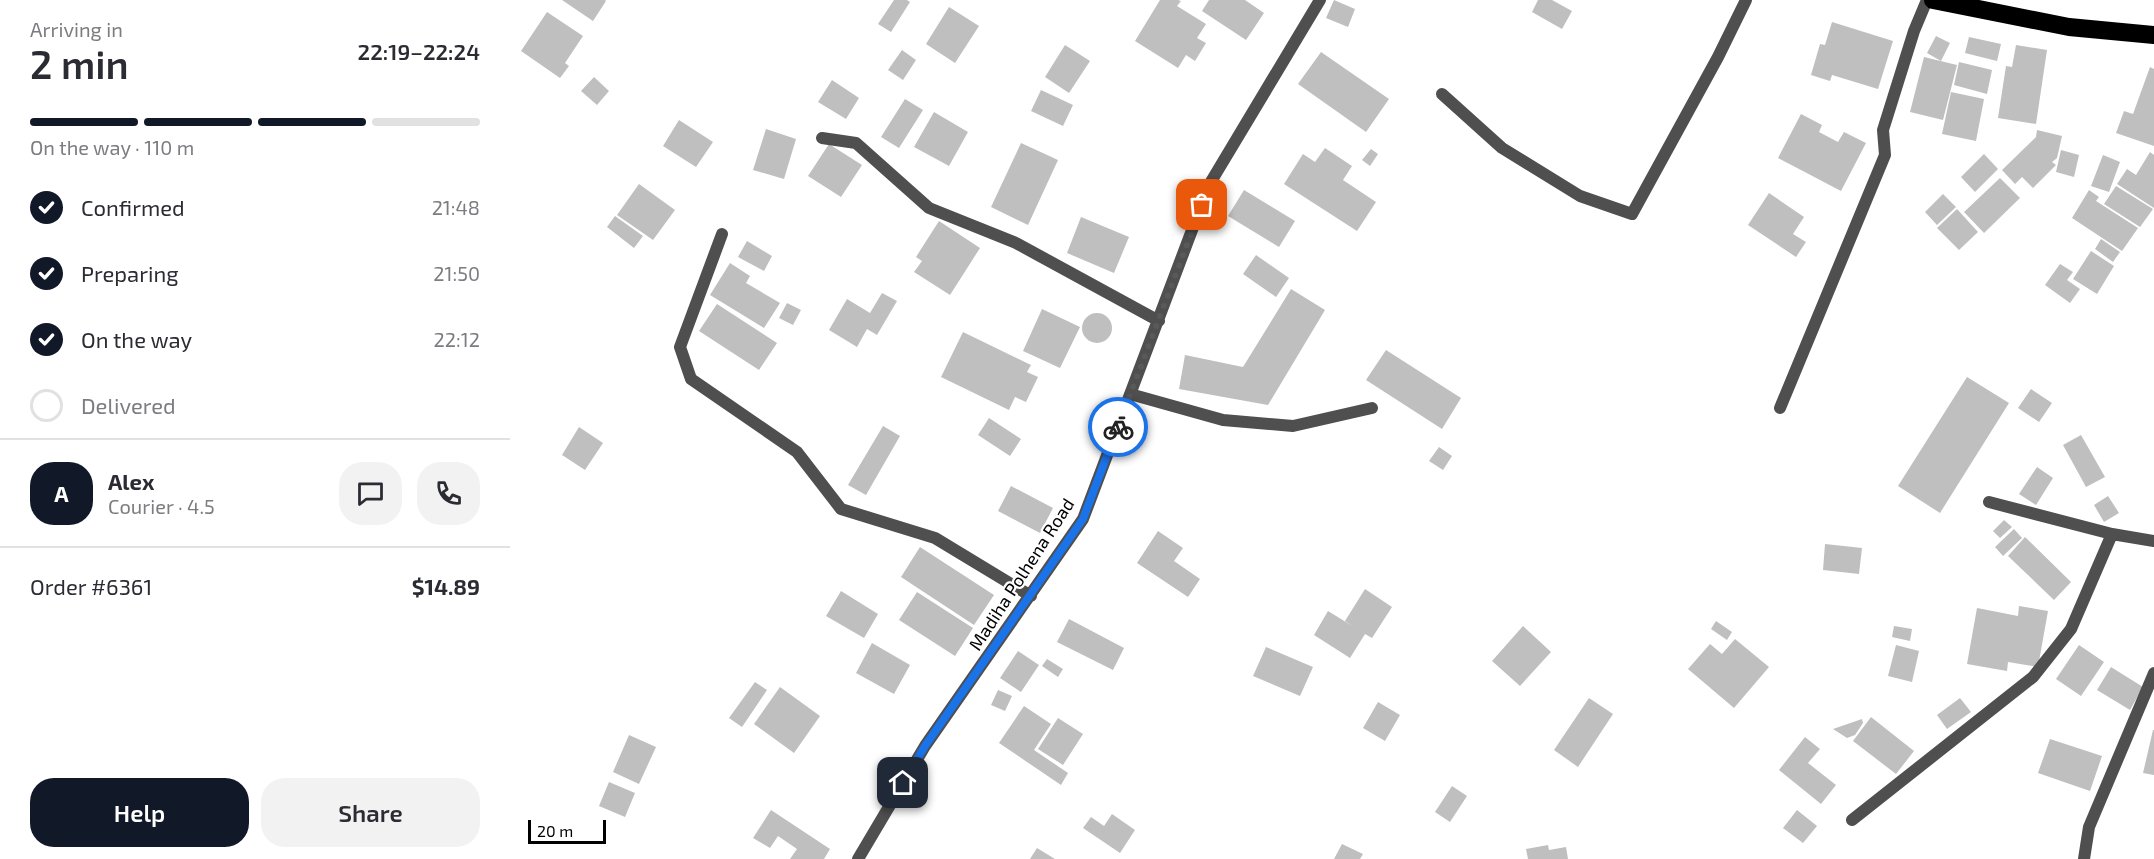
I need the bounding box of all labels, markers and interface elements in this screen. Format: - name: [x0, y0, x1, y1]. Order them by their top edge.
- text: Arriving in: [30, 17, 123, 41]
- text: 22:19–22:24: [358, 38, 480, 64]
- text: 2 min: [30, 40, 129, 87]
- text: On the way · 110 m: [30, 135, 194, 159]
- pin: [1176, 179, 1227, 230]
- icon: bag: [1185, 188, 1218, 221]
- icon: check: [30, 191, 63, 224]
- text: Confirmed: [81, 194, 185, 220]
- text: 21:48: [432, 195, 480, 219]
- icon: check: [30, 257, 63, 290]
- text: Preparing: [81, 260, 179, 286]
- text: 21:50: [433, 261, 480, 285]
- icon: check: [30, 323, 63, 356]
- text: On the way: [81, 326, 192, 352]
- text: 22:12: [434, 327, 480, 351]
- text: Delivered: [81, 392, 176, 418]
- courier: [1088, 397, 1148, 457]
- icon: bike: [1102, 411, 1135, 444]
- button: chat: [339, 462, 402, 525]
- button: phone: [417, 462, 480, 525]
- text: Alex: [108, 468, 154, 494]
- text: A: [54, 480, 69, 506]
- text: Courier · 4.5: [108, 494, 215, 518]
- street label: Madiha Polhena Road: [964, 494, 1078, 654]
- text: Order #6361: [30, 573, 152, 599]
- text: $14.89: [412, 573, 480, 599]
- pin: [877, 757, 928, 808]
- icon: home: [886, 766, 919, 799]
- button: Help: [30, 778, 249, 847]
- button: Share: [261, 778, 480, 847]
- scale bar: [528, 817, 606, 844]
- text: 20 m: [537, 821, 573, 840]

